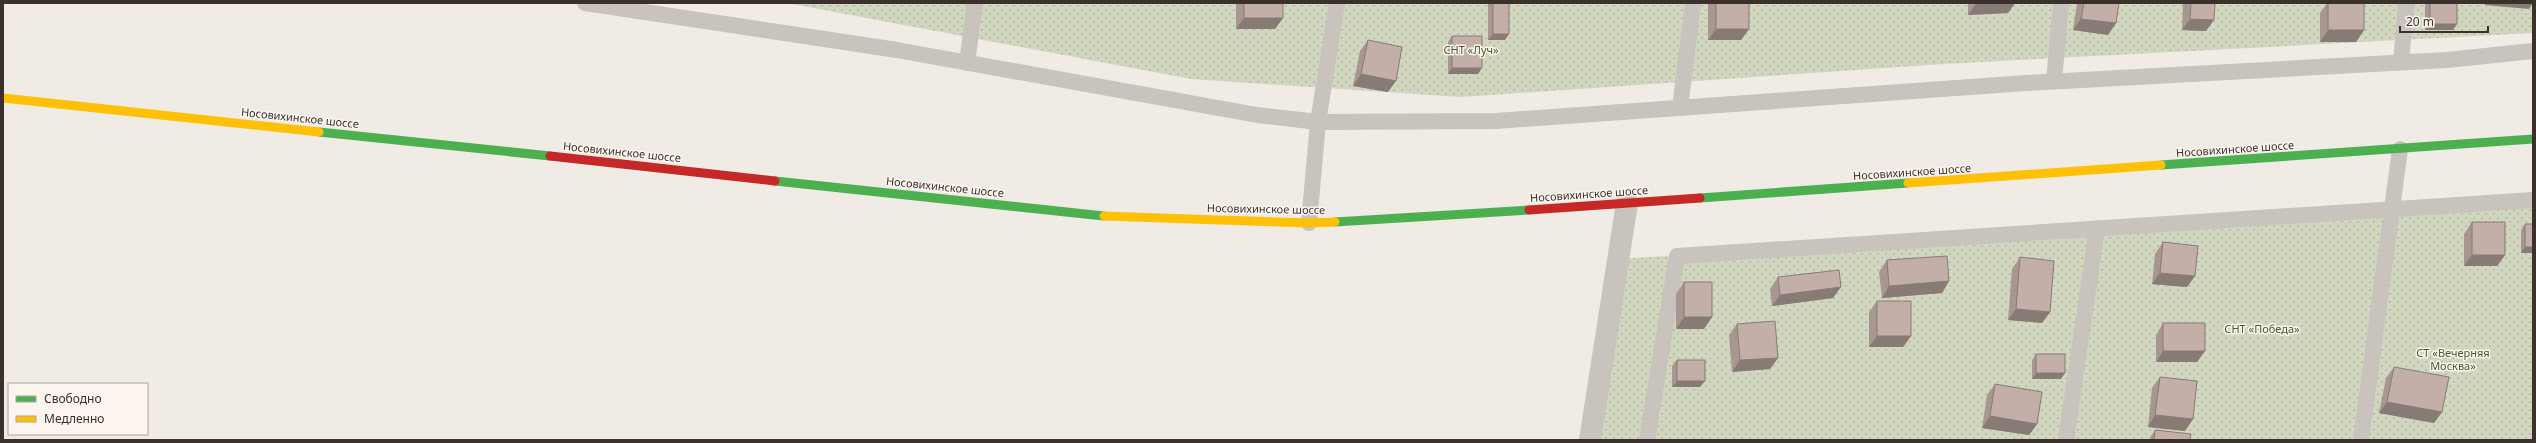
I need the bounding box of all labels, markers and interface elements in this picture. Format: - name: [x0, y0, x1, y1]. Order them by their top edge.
- scale bar: [2400, 8, 2488, 34]
- text: 20 m: [2406, 13, 2434, 30]
- park label: СНТ «Луч»: [1443, 42, 1499, 57]
- street label: Носовихинское шоссе: [240, 104, 360, 131]
- street label: Носовихинское шоссе: [2175, 137, 2295, 160]
- street label: Носовихинское шоссе: [562, 138, 682, 165]
- street label: Носовихинское шоссе: [1852, 160, 1972, 183]
- street label: Носовихинское шоссе: [885, 173, 1005, 200]
- street label: Носовихинское шоссе: [1529, 182, 1649, 205]
- street label: Носовихинское шоссе: [1207, 200, 1325, 217]
- park label: СНТ «Победа»: [2224, 321, 2300, 336]
- park label: СТ «Вечерняя Москва»: [2416, 345, 2490, 373]
- legend: [8, 383, 148, 435]
- text: Свободно: [44, 390, 102, 407]
- text: Медленно: [44, 410, 104, 427]

